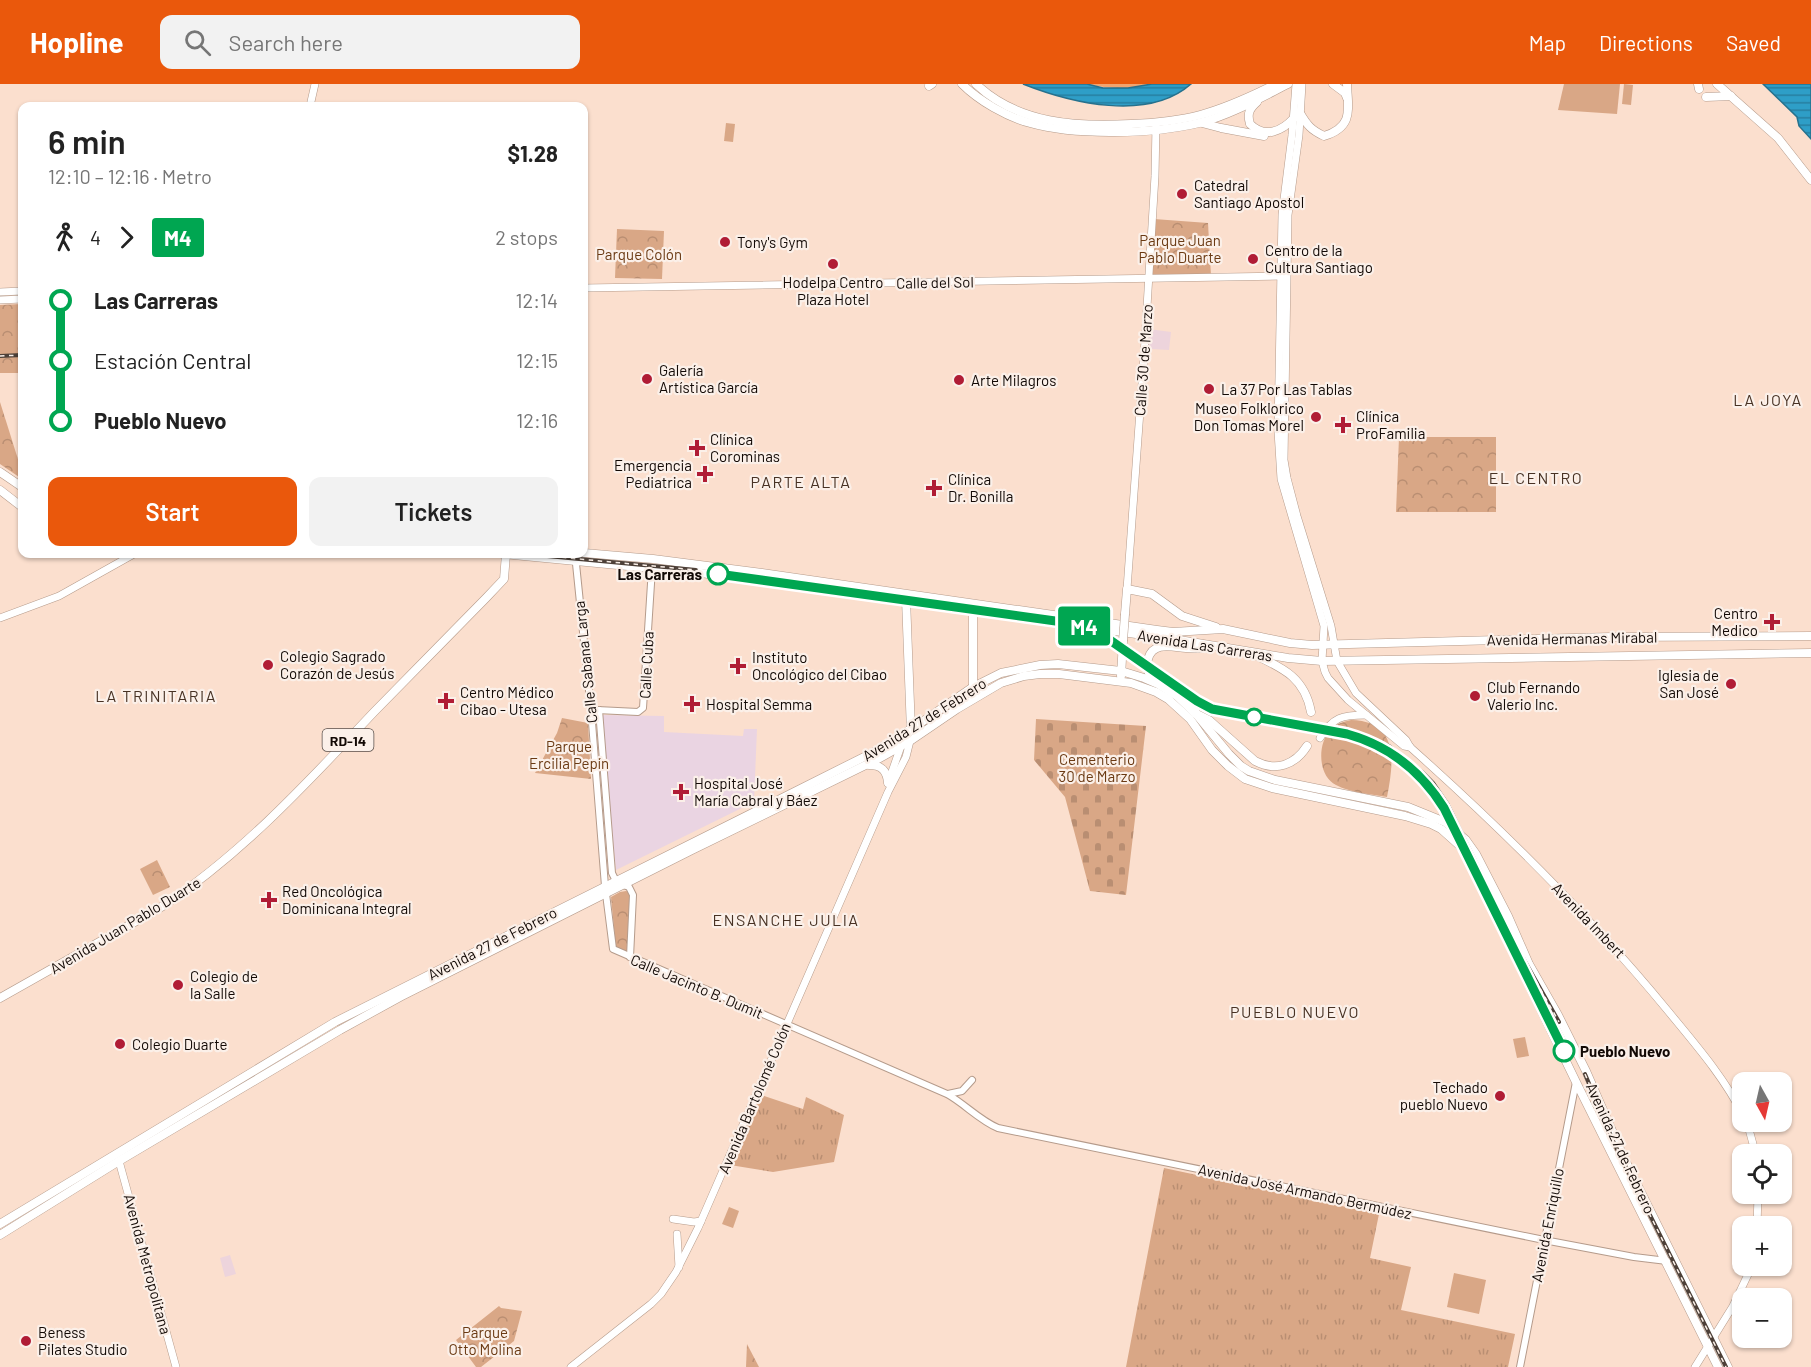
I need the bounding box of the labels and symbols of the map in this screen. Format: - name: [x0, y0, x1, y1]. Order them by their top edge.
- place label: Catedral Santiago Apostol: [1194, 176, 1304, 211]
- marker: Catedral Santiago Apostol: [1175, 187, 1189, 201]
- park label: Parque Juan Pablo Duarte: [1139, 231, 1221, 266]
- place label: Tony's Gym: [737, 233, 808, 251]
- marker: Tony's Gym: [718, 235, 732, 249]
- place label: Centro de la Cultura Santiago: [1265, 241, 1373, 276]
- park label: Parque Colón: [596, 245, 682, 263]
- marker: Centro de la Cultura Santiago: [1246, 252, 1260, 266]
- marker: Hodelpa Centro Plaza Hotel: [826, 257, 840, 271]
- street label: Calle del Sol: [896, 272, 974, 292]
- place label: Hodelpa Centro Plaza Hotel: [783, 273, 883, 308]
- street label: Calle 30 de Marzo: [1130, 304, 1156, 416]
- place label: Galería Artística García: [659, 361, 758, 396]
- place label: Arte Milagros: [971, 371, 1056, 389]
- marker: Galería Artística García: [640, 372, 654, 386]
- marker: Arte Milagros: [952, 373, 966, 387]
- place label: La 37 Por Las Tablas: [1221, 380, 1352, 398]
- marker: La 37 Por Las Tablas: [1202, 382, 1216, 396]
- district label: LA JOYA: [1733, 390, 1803, 409]
- place label: Museo Folklorico Don Tomas Morel: [1194, 399, 1304, 434]
- place label: Clínica ProFamilia: [1356, 407, 1425, 442]
- marker: Museo Folklorico Don Tomas Morel: [1309, 410, 1323, 424]
- marker: Clínica ProFamilia: [1334, 416, 1352, 434]
- place label: Clínica Corominas: [710, 430, 780, 465]
- marker: Clínica Corominas: [688, 439, 706, 457]
- place label: Emergencia Pediatrica: [614, 456, 692, 491]
- marker: Emergencia Pediatrica: [696, 465, 714, 483]
- district label: EL CENTRO: [1489, 468, 1583, 487]
- place label: Clínica Dr. Bonilla: [948, 470, 1013, 505]
- district label: PARTE ALTA: [751, 472, 851, 491]
- marker: Clínica Dr. Bonilla: [925, 479, 943, 497]
- marker: Las Carreras: [707, 563, 729, 585]
- place label: Las Carreras: [617, 565, 702, 583]
- street label: Calle Sabana Larga: [570, 600, 600, 724]
- place label: Centro Medico: [1711, 604, 1758, 639]
- line badge: M4: [1057, 606, 1111, 646]
- marker: Centro Medico: [1763, 613, 1781, 631]
- street label: Avenida Las Carreras: [1136, 625, 1274, 665]
- street label: Avenida Hermanas Mirabal: [1487, 628, 1657, 648]
- street label: Calle Cuba: [635, 631, 657, 699]
- place label: Colegio Sagrado Corazón de Jesús: [280, 647, 394, 682]
- place label: Instituto Oncológico del Cibao: [752, 648, 887, 683]
- marker: Instituto Oncológico del Cibao: [729, 657, 747, 675]
- marker: Colegio Sagrado Corazón de Jesús: [261, 658, 275, 672]
- place label: Iglesia de San José: [1658, 666, 1719, 701]
- street label: Avenida 27 de Febrero: [859, 674, 989, 764]
- marker: Iglesia de San José: [1724, 677, 1738, 691]
- place label: Club Fernando Valerio Inc.: [1487, 678, 1580, 713]
- place label: Centro Médico Cibao - Utesa: [460, 683, 554, 718]
- district label: LA TRINITARIA: [95, 686, 217, 705]
- marker: Club Fernando Valerio Inc.: [1468, 689, 1482, 703]
- marker: Centro Médico Cibao - Utesa: [437, 692, 455, 710]
- marker: Hospital Semma: [683, 695, 701, 713]
- place label: Hospital Semma: [706, 695, 812, 713]
- unlabelled marker: [1245, 708, 1263, 726]
- road number: RD-14: [322, 729, 374, 751]
- park label: Parque Ercilia Pepín: [529, 737, 609, 772]
- park label: Cementerio 30 de Marzo: [1058, 750, 1136, 785]
- place label: Hospital José María Cabral y Báez: [694, 774, 818, 809]
- marker: Hospital José María Cabral y Báez: [672, 783, 690, 801]
- street label: Avenida Juan Pablo Duarte: [46, 873, 204, 977]
- street label: Avenida Imbert: [1549, 879, 1629, 961]
- place label: Red Oncológica Dominicana Integral: [282, 882, 412, 917]
- marker: Red Oncológica Dominicana Integral: [260, 891, 278, 909]
- street label: Avenida 27 de Febrero: [424, 903, 560, 983]
- district label: ENSANCHE JULIA: [713, 910, 859, 929]
- street label: Calle Jacinto B. Dumit: [628, 950, 766, 1022]
- place label: Colegio de la Salle: [190, 967, 258, 1002]
- marker: Colegio de la Salle: [171, 978, 185, 992]
- district label: PUEBLO NUEVO: [1230, 1002, 1360, 1021]
- street label: Avenida Bartolomé Colón: [714, 1020, 794, 1176]
- place label: Colegio Duarte: [132, 1035, 227, 1053]
- marker: Colegio Duarte: [113, 1037, 127, 1051]
- marker: Pueblo Nuevo: [1553, 1040, 1575, 1062]
- place label: Pueblo Nuevo: [1580, 1042, 1670, 1060]
- north arrow: [1732, 1072, 1792, 1132]
- place label: Techado pueblo Nuevo: [1400, 1078, 1488, 1113]
- street label: Avenida 27 de Febrero: [1583, 1080, 1659, 1216]
- marker: Techado pueblo Nuevo: [1493, 1089, 1507, 1103]
- street label: Avenida José Armando Bermúdez: [1197, 1160, 1414, 1222]
- street label: Avenida Enriquillo: [1527, 1166, 1567, 1284]
- street label: Avenida Metropolitana: [121, 1192, 175, 1336]
- place label: Beness Pilates Studio: [38, 1323, 128, 1358]
- park label: Parque Otto Molina: [448, 1323, 522, 1358]
- marker: Beness Pilates Studio: [19, 1334, 33, 1348]

